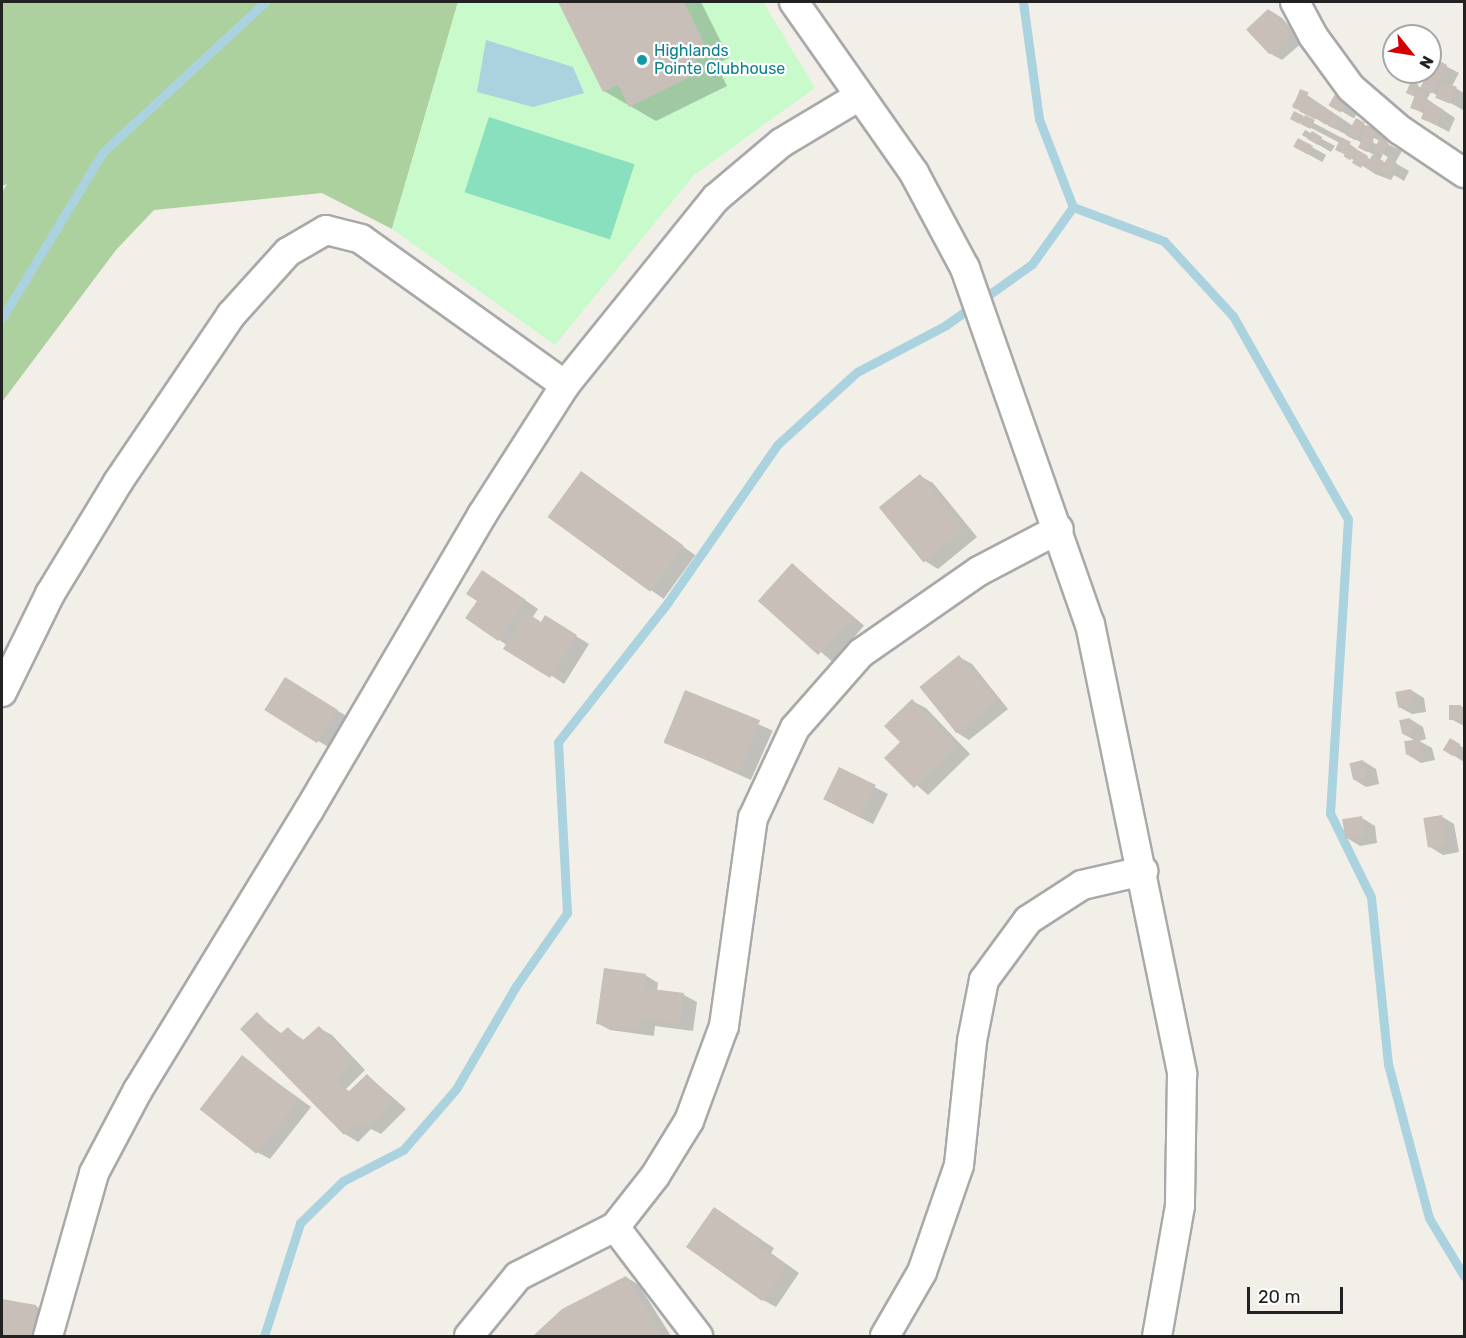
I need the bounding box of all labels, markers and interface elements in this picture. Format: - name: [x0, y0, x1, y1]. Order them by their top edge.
- north arrow: [1382, 24, 1442, 84]
- place label: Highlands Pointe Clubhouse: [654, 41, 785, 79]
- marker: Highlands Pointe Clubhouse: [635, 53, 649, 67]
- text: N: [1415, 53, 1437, 72]
- scale bar: [1250, 1275, 1346, 1313]
- text: 20 m: [1258, 1286, 1300, 1308]

